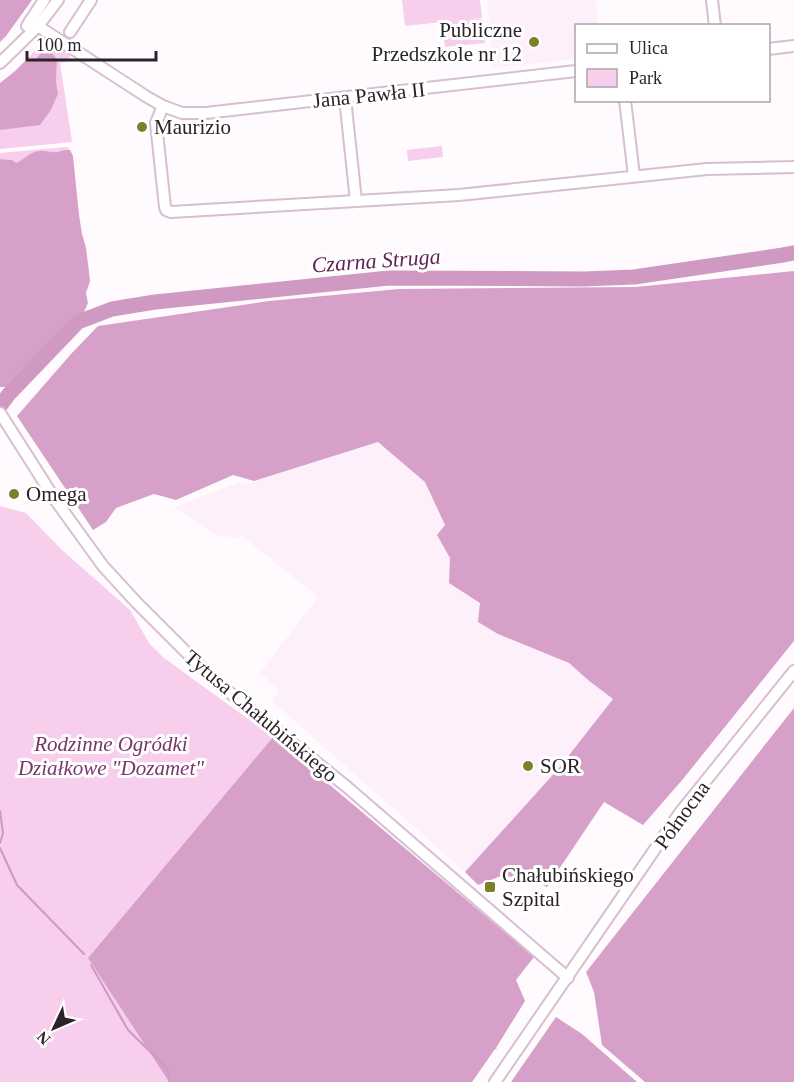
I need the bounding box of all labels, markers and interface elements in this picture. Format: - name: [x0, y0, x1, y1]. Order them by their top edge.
- place label: Publiczne Przedszkole nr 12: [372, 18, 522, 66]
- scale bar: [27, 24, 156, 62]
- legend: [575, 24, 770, 102]
- text: 100 m: [36, 35, 82, 55]
- marker: Publiczne Przedszkole nr 12: [527, 35, 541, 49]
- text: Ulica: [629, 38, 668, 58]
- text: Park: [629, 68, 662, 88]
- street label: Jana Pawła II: [311, 77, 427, 113]
- place label: Maurizio: [154, 115, 231, 139]
- marker: Maurizio: [135, 120, 149, 134]
- water label: Czarna Struga: [311, 244, 441, 277]
- place label: Omega: [26, 482, 87, 506]
- marker: Omega: [7, 487, 21, 501]
- street label: Tytusa Chałubińskiego: [179, 645, 343, 787]
- park label: Rodzinne Ogródki Działkowe "Dozamet": [17, 732, 204, 780]
- place label: SOR: [540, 754, 581, 778]
- marker: SOR: [521, 759, 535, 773]
- street label: Północna: [649, 776, 715, 854]
- place label: Chałubińskiego Szpital: [502, 863, 634, 911]
- marker: Chałubińskiego Szpital: [483, 880, 497, 894]
- north arrow: [24, 998, 84, 1058]
- text: N: [33, 1028, 54, 1048]

